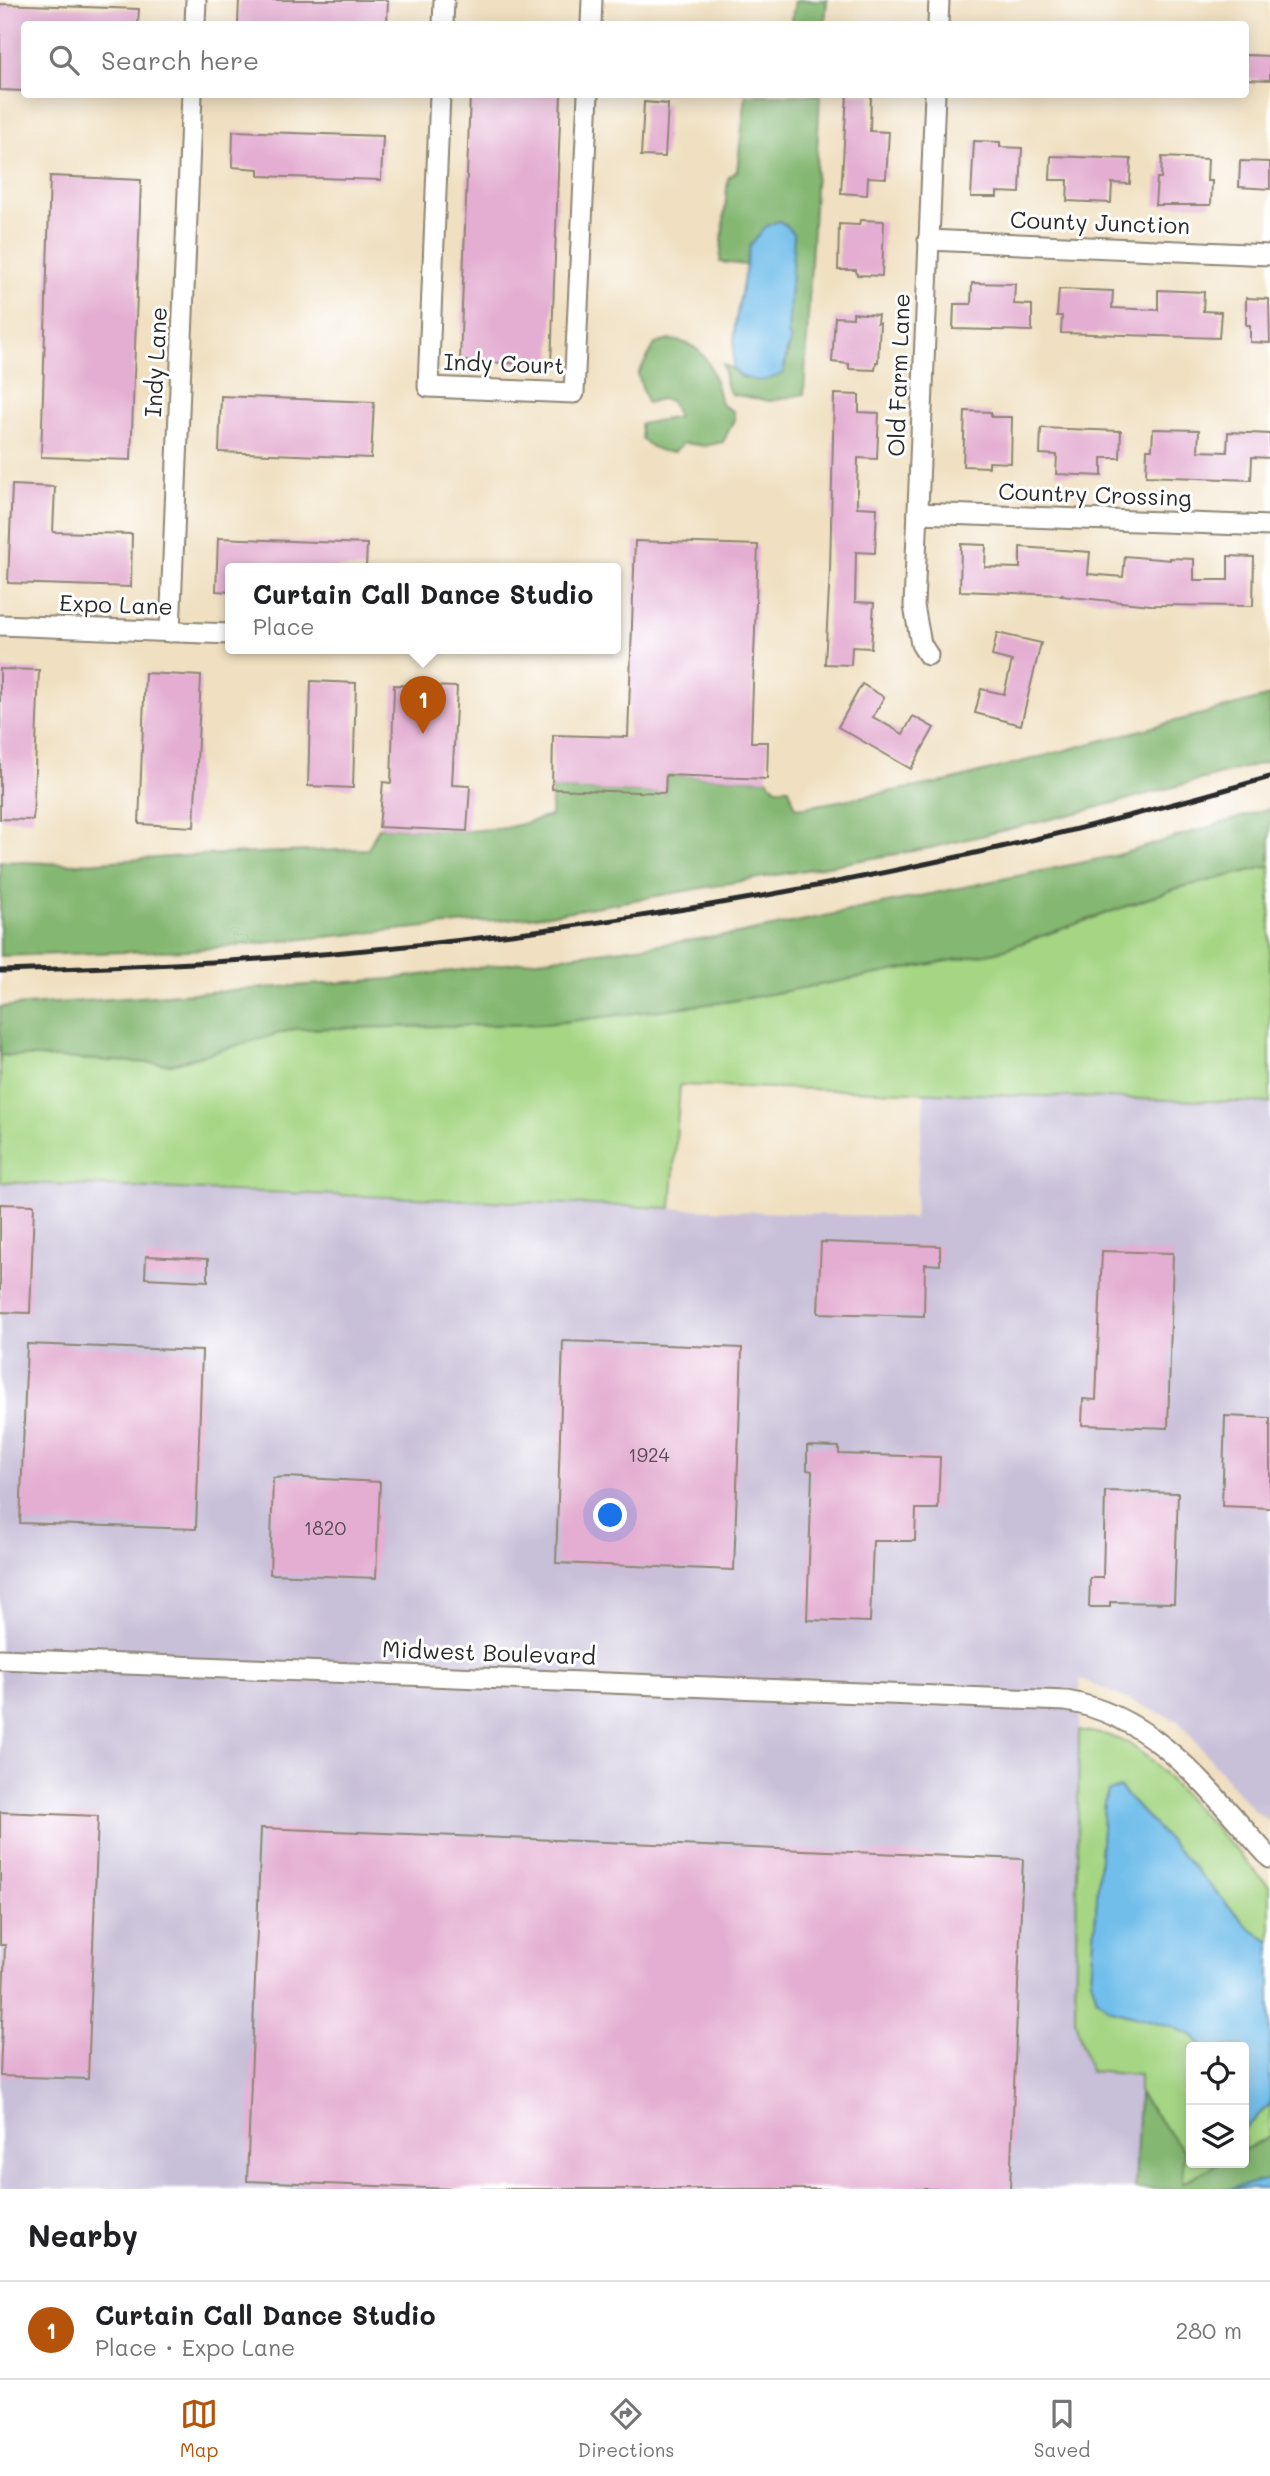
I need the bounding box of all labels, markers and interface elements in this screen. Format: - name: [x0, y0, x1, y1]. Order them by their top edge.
- search box: [21, 21, 1249, 98]
- icon: search: [45, 41, 83, 79]
- text: Search here: [101, 43, 259, 77]
- street label: County Junction: [1010, 204, 1190, 240]
- street label: Old Farm Lane: [880, 293, 916, 457]
- street label: Indy Lane: [137, 306, 173, 418]
- street label: Indy Court: [443, 346, 565, 380]
- street label: Country Crossing: [998, 476, 1192, 512]
- popup: [225, 563, 621, 654]
- text: Curtain Call Dance Studio: [253, 577, 593, 611]
- street label: Expo Lane: [59, 587, 173, 621]
- text: Place: [253, 611, 315, 641]
- pin: 1: [400, 676, 446, 734]
- house number: 1924: [628, 1442, 670, 1467]
- your location: [593, 1498, 627, 1532]
- house number: 1820: [304, 1515, 346, 1540]
- street label: Midwest Boulevard: [382, 1633, 596, 1671]
- map controls: [1186, 2042, 1249, 2168]
- button: locate: [1186, 2042, 1249, 2105]
- button: layers: [1186, 2105, 1249, 2168]
- text: Nearby: [28, 2215, 138, 2255]
- text: Curtain Call Dance Studio: [95, 2298, 436, 2332]
- text: 1: [46, 2315, 56, 2345]
- text: 280 m: [1175, 2315, 1242, 2345]
- text: Place · Expo Lane: [95, 2332, 295, 2362]
- tab: Map: [180, 2395, 218, 2462]
- tab: Directions: [578, 2395, 674, 2462]
- tab: Saved: [1034, 2395, 1090, 2462]

